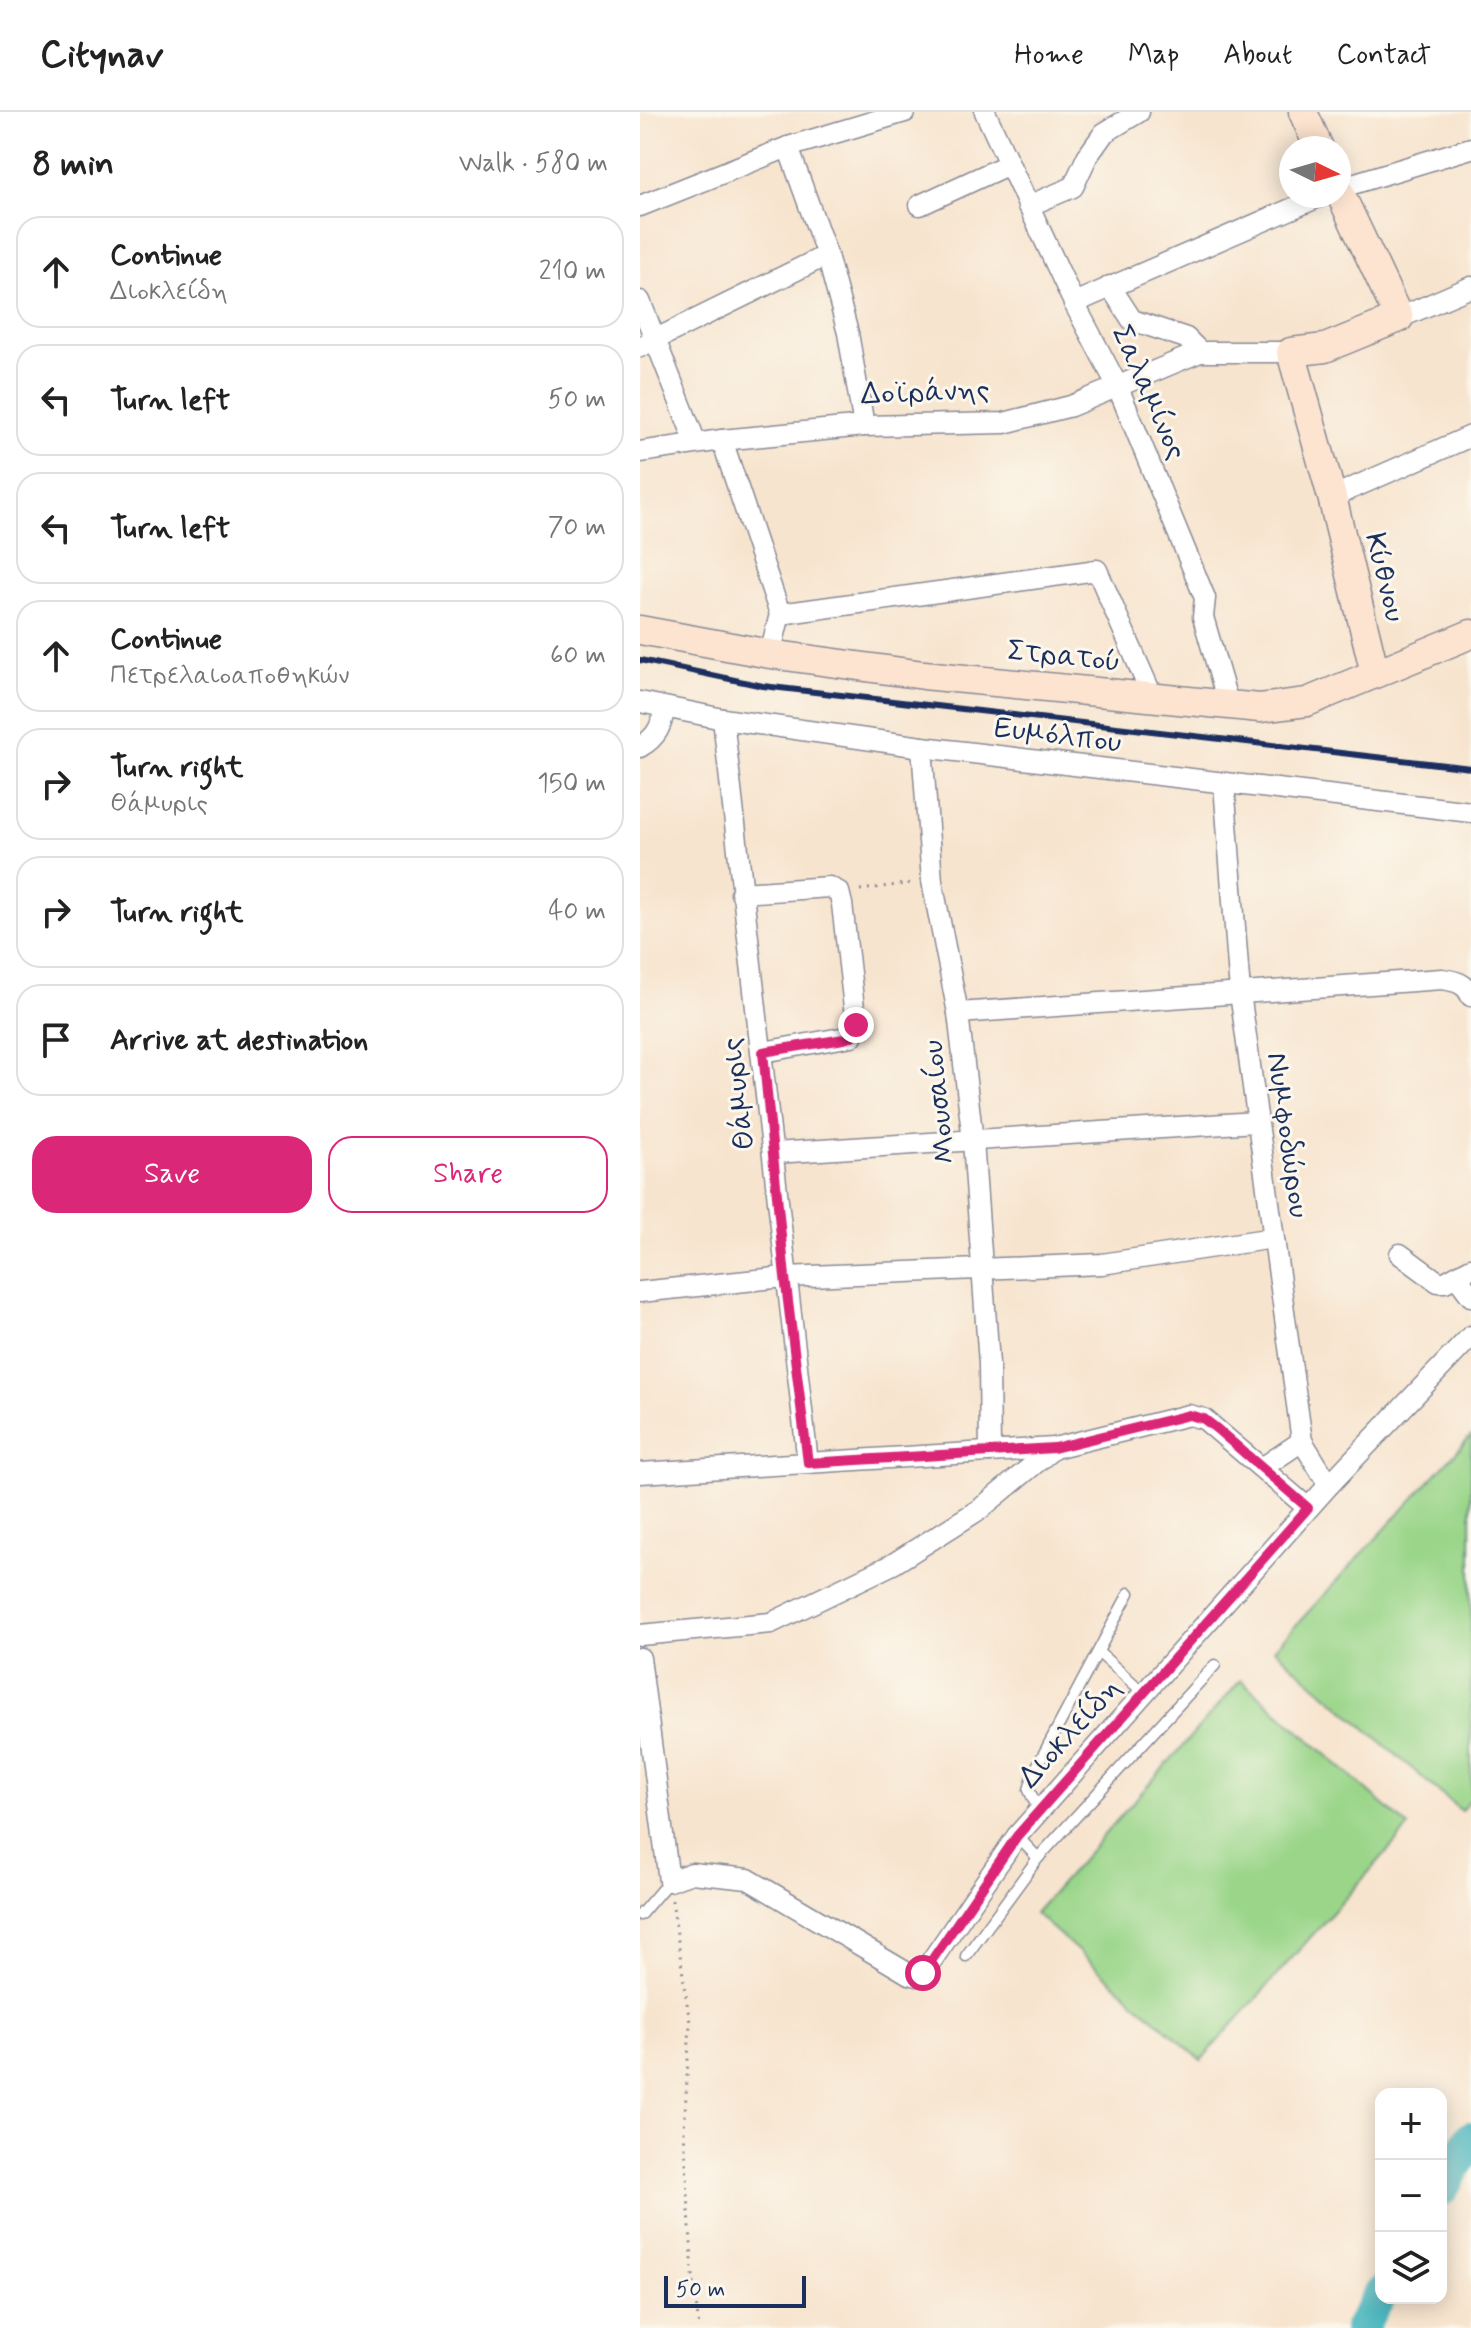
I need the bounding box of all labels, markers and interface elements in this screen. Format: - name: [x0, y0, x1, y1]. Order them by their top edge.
- text: Citynav: [40, 31, 164, 80]
- text: Home: [1014, 37, 1084, 74]
- text: Map: [1128, 37, 1179, 74]
- text: About: [1223, 37, 1292, 74]
- text: Contact: [1336, 37, 1431, 74]
- north arrow: [1279, 136, 1351, 208]
- text: 8 min: [32, 142, 114, 187]
- text: Walk · 580 m: [459, 147, 608, 181]
- text: Continue: [110, 236, 222, 275]
- icon: ahead: [34, 250, 78, 294]
- text: 210 m: [539, 255, 606, 289]
- text: Διοκλείδη: [110, 275, 228, 309]
- street label: Σαλαμίνος: [1102, 319, 1196, 466]
- street label: Δοϊράνης: [860, 371, 990, 414]
- icon: left: [34, 378, 78, 422]
- text: Turn left: [110, 381, 230, 420]
- text: 50 m: [548, 383, 606, 417]
- icon: left: [34, 506, 78, 550]
- text: Turn left: [110, 509, 230, 548]
- text: 70 m: [548, 511, 606, 545]
- street label: Κύθνου: [1355, 529, 1414, 626]
- text: Continue: [110, 620, 222, 659]
- street label: Στρατού: [1005, 631, 1122, 682]
- icon: ahead: [34, 634, 78, 678]
- text: 60 m: [550, 639, 606, 673]
- text: Πετρελαιοαποθηκών: [110, 659, 350, 693]
- street label: Ευμόλπου: [992, 708, 1124, 763]
- text: Turn right: [110, 748, 243, 787]
- icon: right: [34, 762, 78, 806]
- text: 150 m: [537, 767, 606, 801]
- text: Θάμυρις: [110, 787, 208, 821]
- icon: right: [34, 890, 78, 934]
- text: Turn right: [110, 893, 243, 932]
- text: 40 m: [548, 895, 606, 929]
- route end: [838, 1007, 874, 1043]
- icon: arrive: [34, 1018, 78, 1062]
- text: Arrive at destination: [110, 1021, 368, 1060]
- street label: Θάμυρις: [712, 1035, 765, 1152]
- street label: Μουσαίου: [914, 1038, 965, 1166]
- street label: Νυμφοδώρου: [1257, 1050, 1318, 1220]
- button: Save: [32, 1136, 312, 1213]
- button: Share: [328, 1136, 608, 1213]
- street label: Διοκλείδη: [1010, 1669, 1130, 1797]
- route start: [905, 1955, 941, 1991]
- map controls: [1375, 2088, 1447, 2304]
- button: +: [1375, 2088, 1447, 2160]
- button: −: [1375, 2160, 1447, 2232]
- button: layers: [1375, 2232, 1447, 2304]
- scale bar: [664, 2272, 806, 2308]
- text: 50 m: [676, 2276, 725, 2304]

